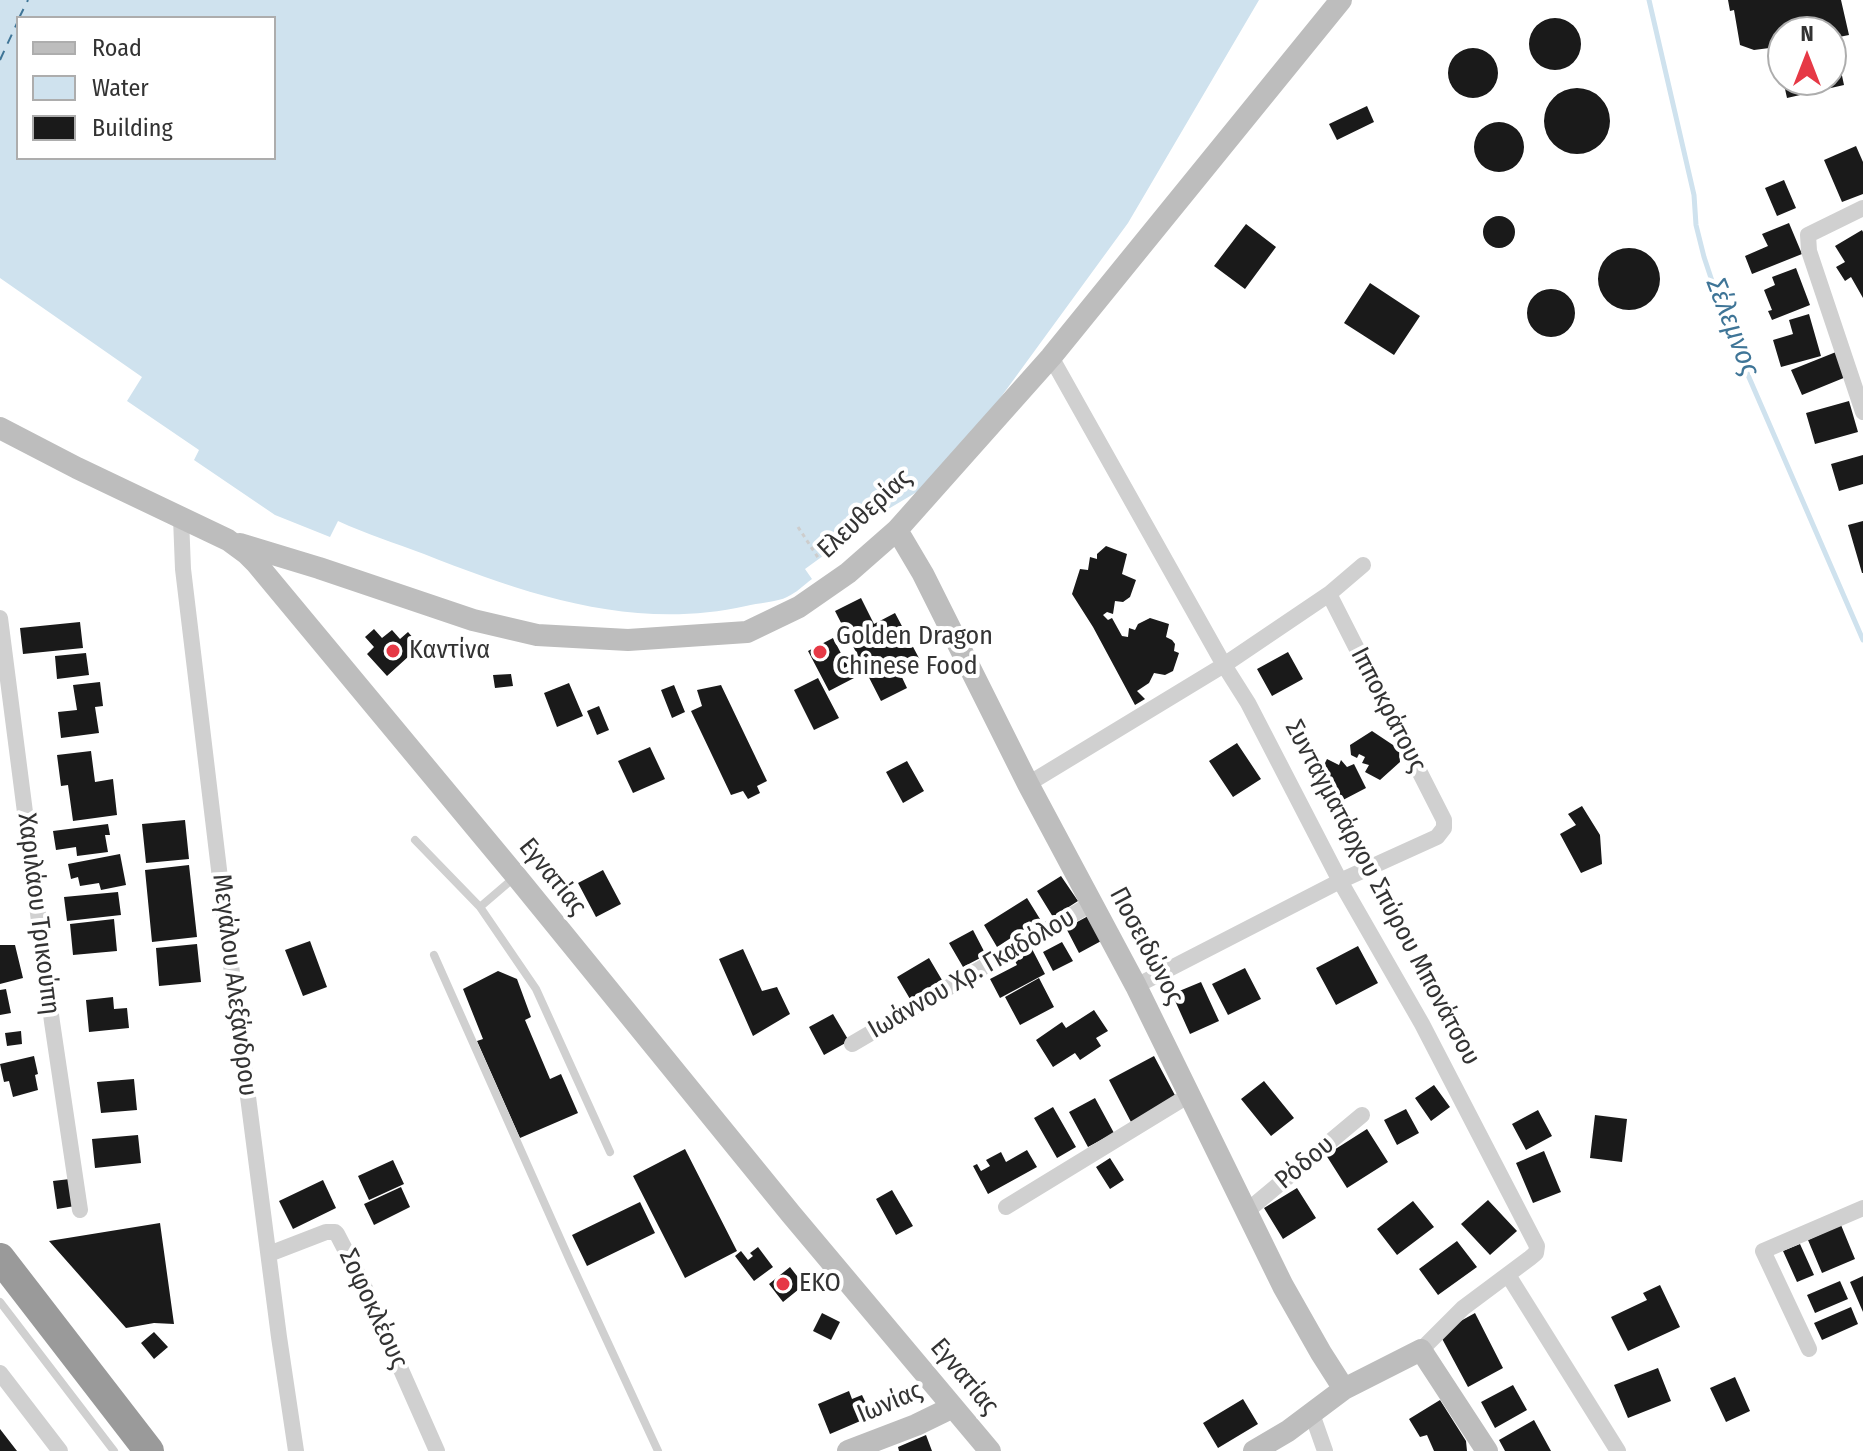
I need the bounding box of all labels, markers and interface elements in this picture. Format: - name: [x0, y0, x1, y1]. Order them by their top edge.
- legend: [16, 16, 276, 160]
- north arrow: [1767, 16, 1847, 96]
- text: N: [1800, 20, 1814, 47]
- text: Road: [92, 34, 142, 62]
- text: Water: [92, 74, 149, 102]
- text: Building: [92, 114, 173, 142]
- water label: Σέλεμνος: [1698, 273, 1766, 381]
- street label: Ελευθερίας: [812, 463, 918, 565]
- place label: Golden Dragon Chinese Food: [836, 621, 993, 682]
- place label: Καντίνα: [409, 635, 490, 667]
- marker: Καντίνα: [384, 642, 402, 660]
- marker: Golden Dragon Chinese Food: [811, 643, 829, 661]
- street label: Ιπποκράτους: [1343, 643, 1433, 777]
- street label: Συνταγματάρχου Σπύρου Μπονάτσου: [1278, 715, 1486, 1071]
- street label: Χαριλάου Τρικούπη: [10, 812, 66, 1016]
- street label: Εγνατίας: [512, 832, 592, 922]
- street label: Μεγάλου Αλεξάνδρου: [205, 872, 263, 1098]
- street label: Ποσειδώνος: [1102, 882, 1190, 1010]
- street label: Ιωάννου Χρ. Γκαδόλου: [863, 902, 1081, 1046]
- street label: Ρόδου: [1269, 1129, 1341, 1197]
- street label: Σοφοκλέους: [332, 1244, 414, 1374]
- place label: EKO: [799, 1268, 841, 1300]
- marker: EKO: [774, 1275, 792, 1293]
- street label: Εγνατίας: [923, 1333, 1005, 1421]
- street label: Ιωνίας: [853, 1375, 927, 1431]

